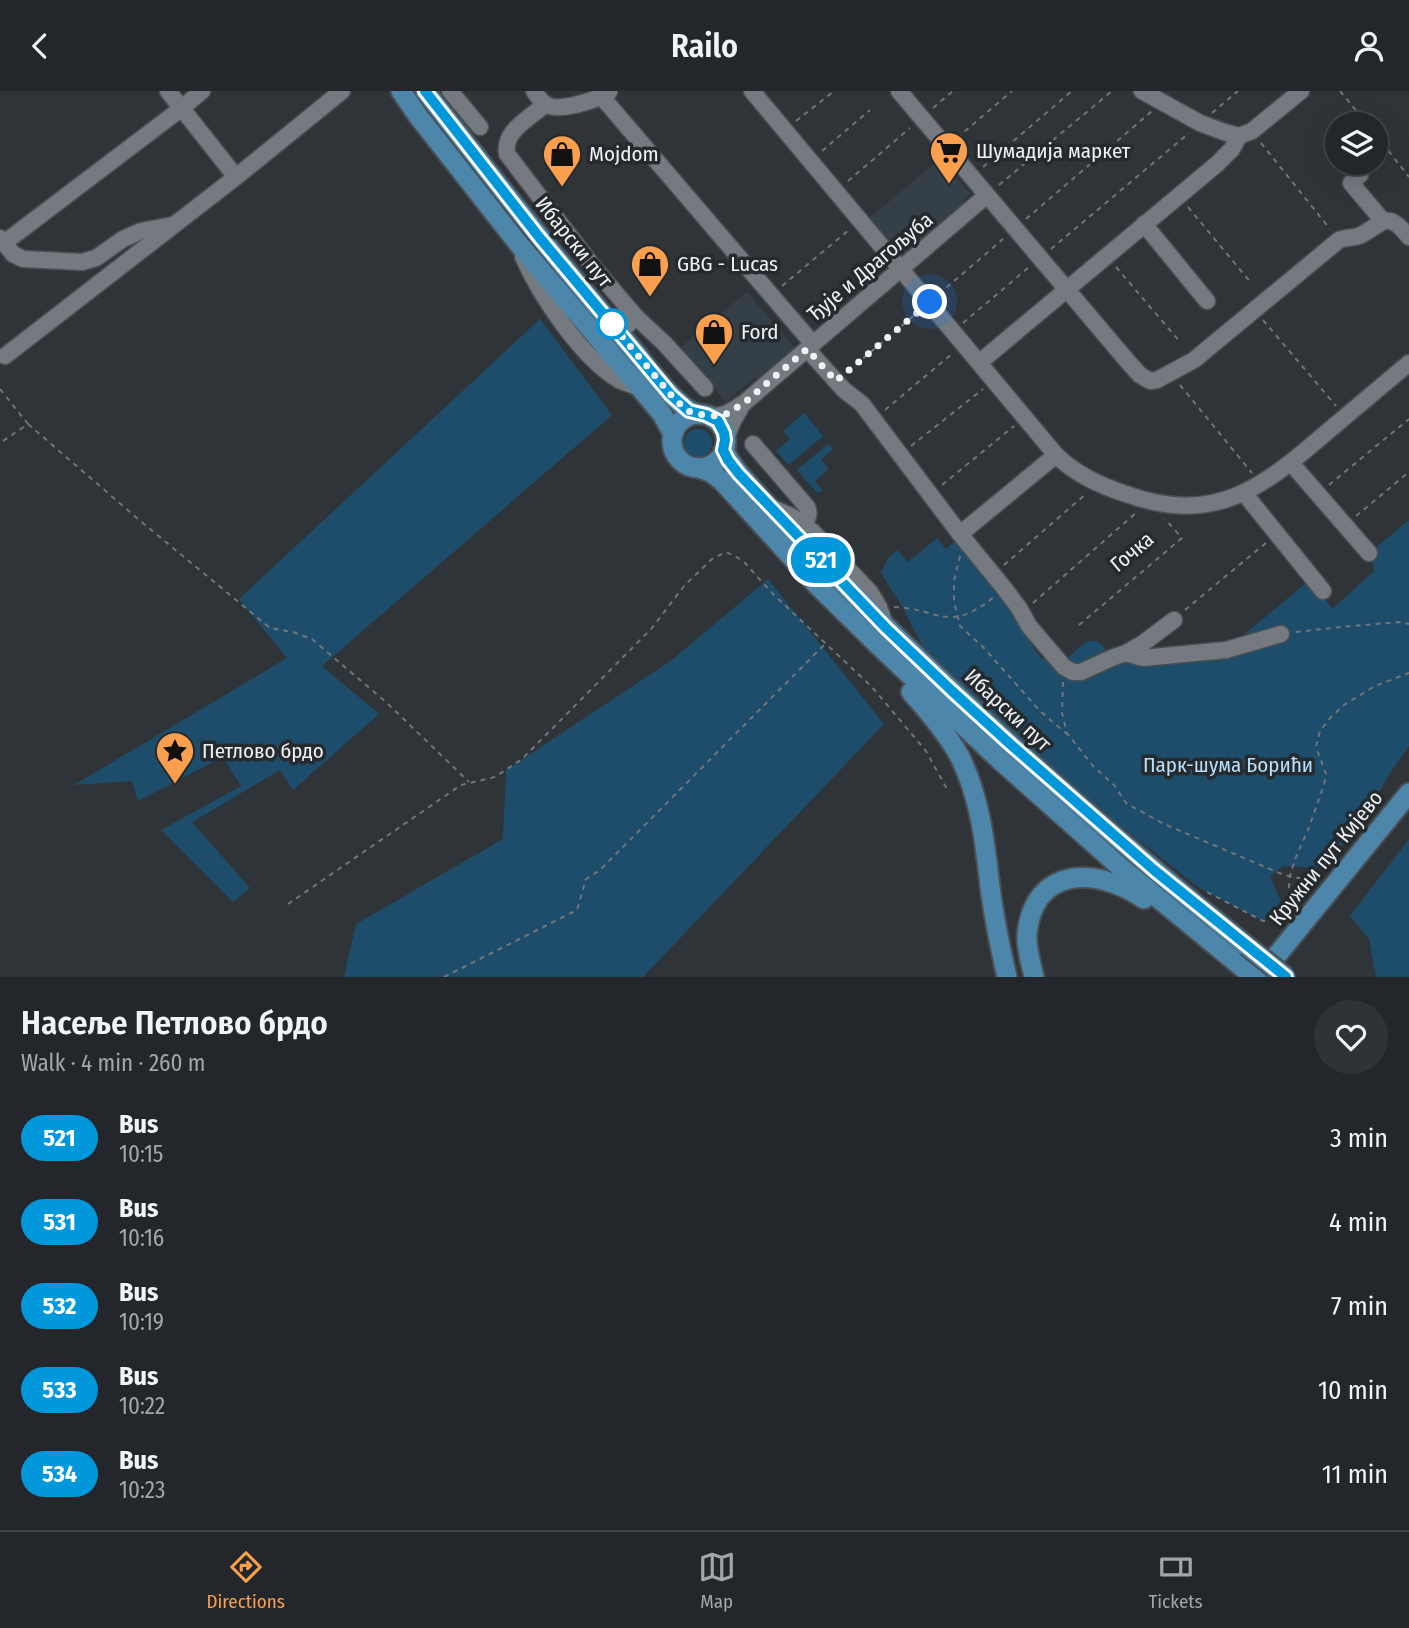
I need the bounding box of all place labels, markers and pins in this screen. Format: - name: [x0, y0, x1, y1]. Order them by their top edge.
- supermarket icon: Шумадија маркет: [928, 130, 970, 185]
- shop icon: Mojdom: [541, 133, 583, 188]
- place label: Шумадија маркет: [976, 138, 1131, 164]
- place label: Mojdom: [589, 141, 659, 167]
- shop icon: GBG - Lucas: [629, 243, 671, 298]
- place label: GBG - Lucas: [677, 251, 778, 277]
- unlabelled marker: [597, 309, 627, 339]
- shop icon: Ford: [693, 311, 735, 366]
- place label: Ford: [741, 319, 779, 345]
- place icon: Петлово брдо: [154, 730, 196, 785]
- place label: Петлово брдо: [202, 738, 324, 764]

